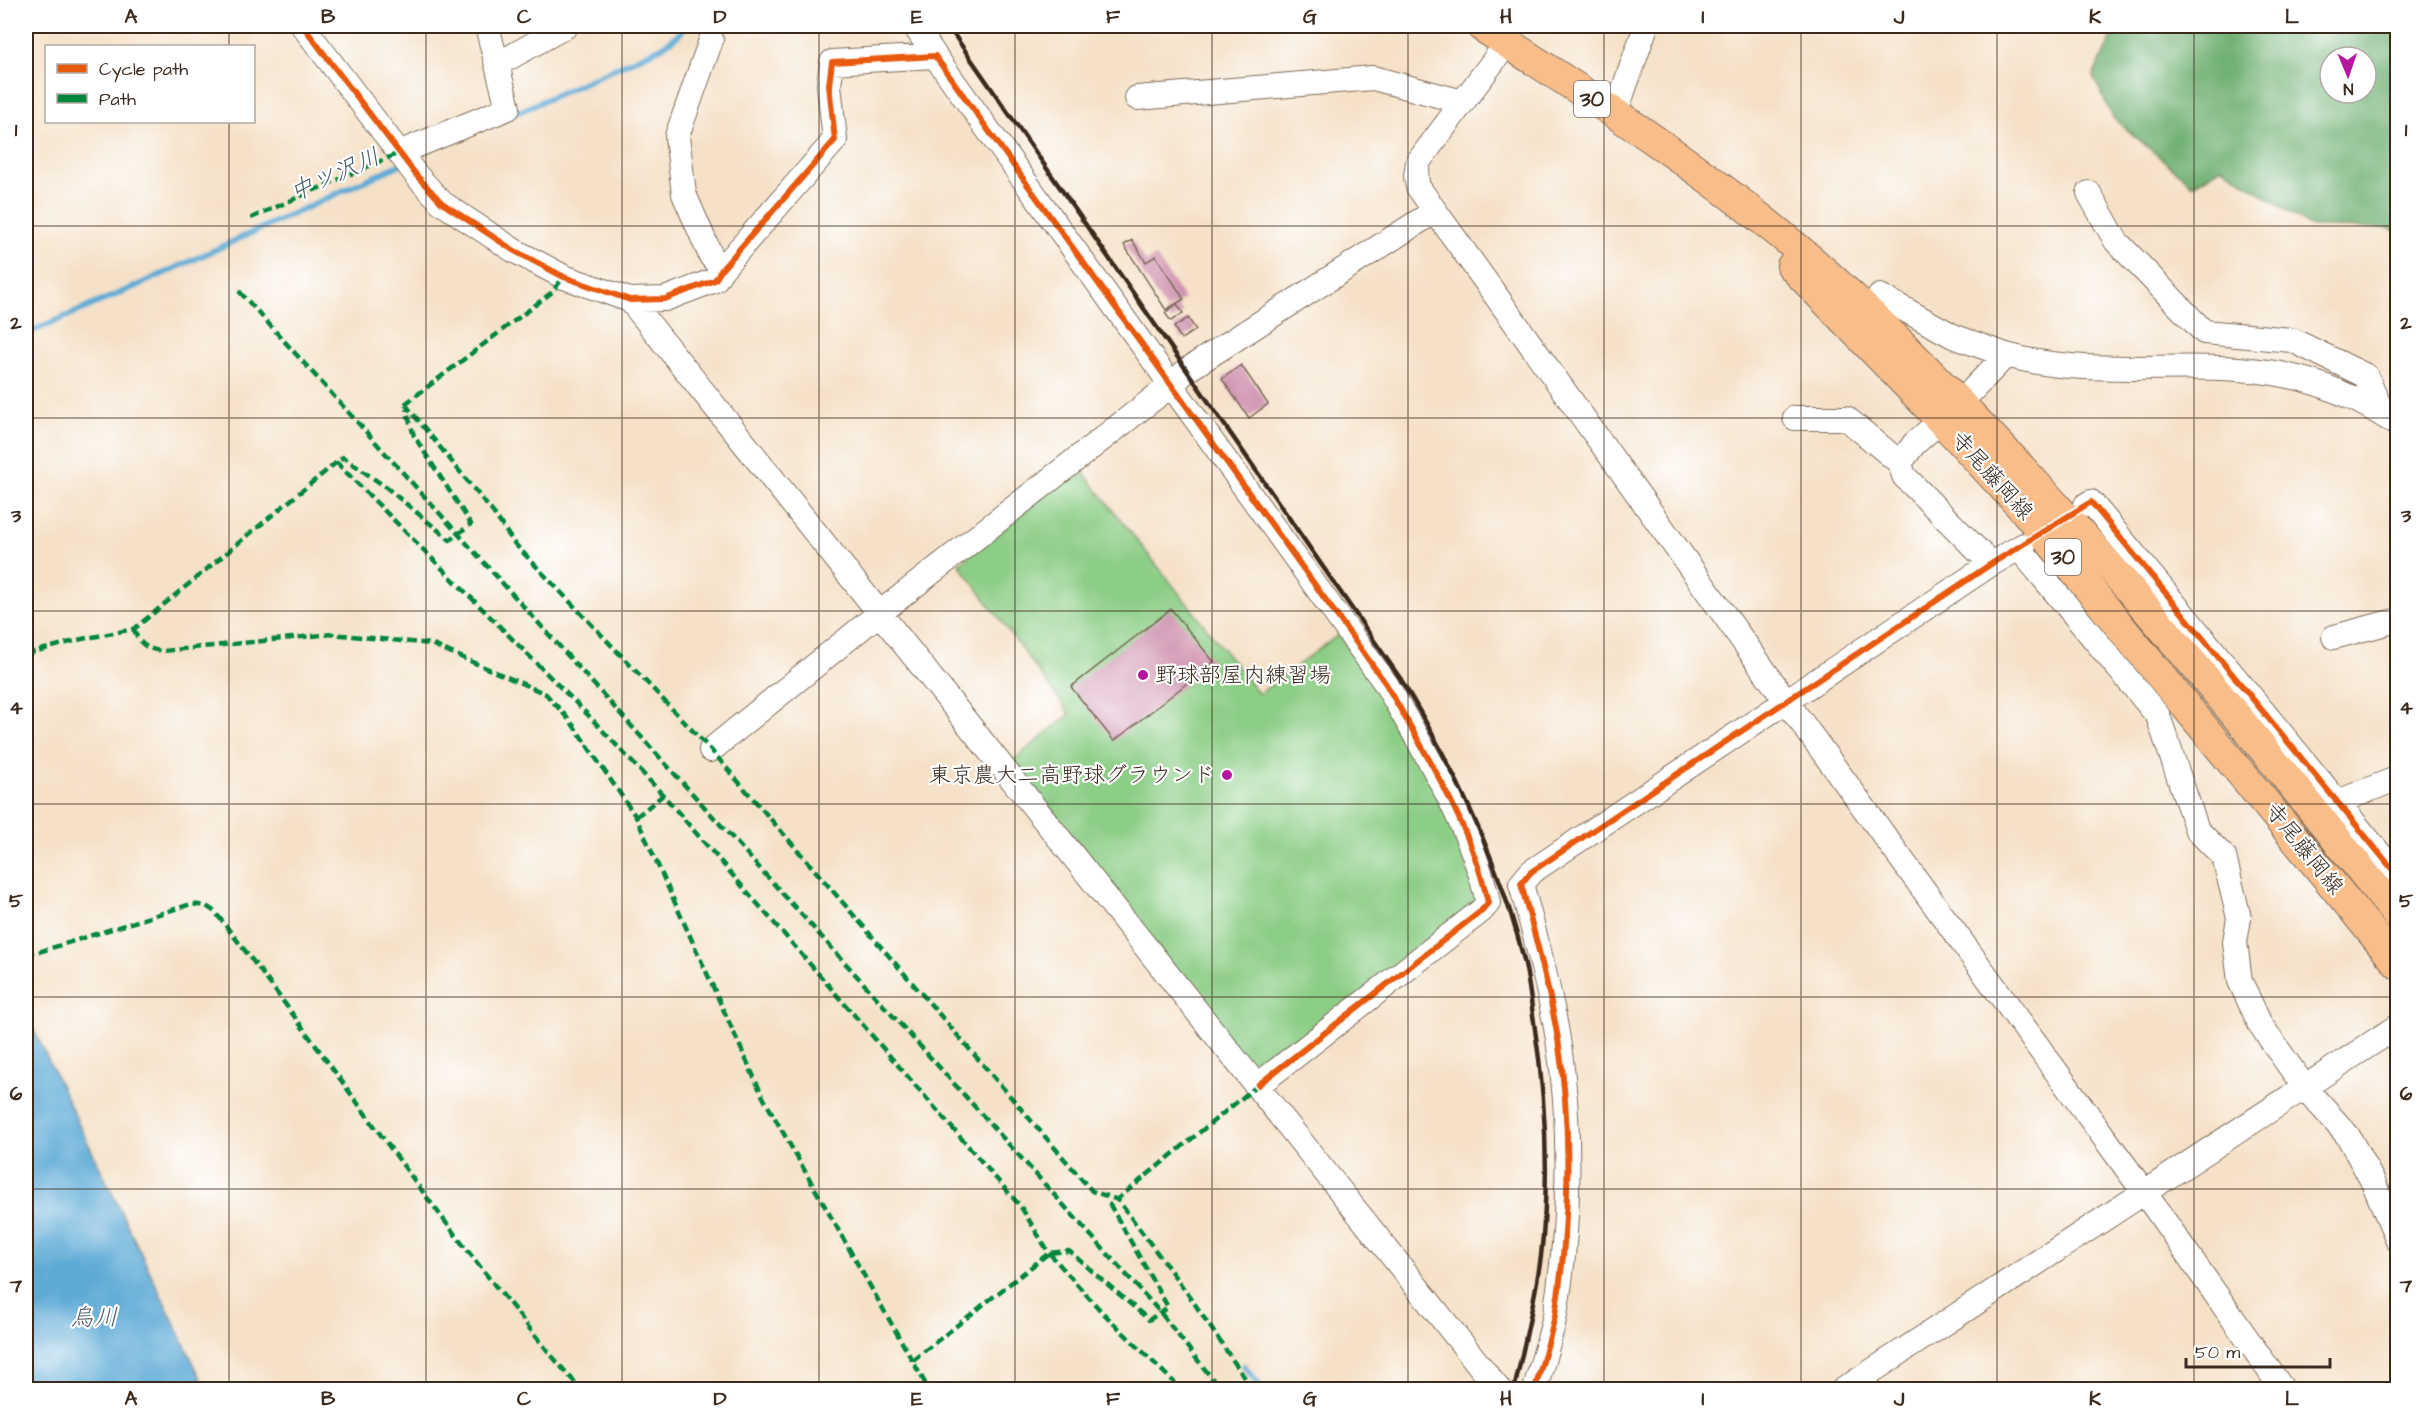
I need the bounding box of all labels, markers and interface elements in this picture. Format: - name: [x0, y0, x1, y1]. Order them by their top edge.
- text: A: [125, 3, 138, 31]
- text: B: [321, 3, 336, 31]
- text: C: [517, 3, 532, 31]
- text: D: [714, 3, 727, 31]
- text: E: [911, 3, 923, 31]
- text: F: [1106, 3, 1121, 31]
- text: G: [1303, 3, 1317, 31]
- text: H: [1500, 3, 1512, 31]
- text: I: [1701, 3, 1705, 31]
- text: J: [1893, 3, 1905, 31]
- text: K: [2089, 3, 2102, 31]
- text: L: [2285, 3, 2299, 31]
- legend: [45, 45, 255, 123]
- north arrow: [2318, 45, 2378, 105]
- text: Cycle path: [99, 57, 188, 83]
- text: N: [2343, 78, 2354, 100]
- road number: 30: [1574, 81, 1610, 117]
- text: Path: [99, 87, 136, 112]
- text: 1: [15, 116, 18, 144]
- text: 1: [2405, 116, 2408, 144]
- water label: 中ツ沢川: [284, 140, 386, 210]
- text: 2: [9, 309, 22, 337]
- text: 2: [2399, 309, 2412, 337]
- street label: 寺尾藤岡線: [1944, 425, 2040, 527]
- text: 3: [10, 502, 22, 530]
- text: 3: [2400, 502, 2412, 530]
- road number: 30: [2045, 539, 2081, 575]
- place label: 野球部屋内練習場: [1155, 660, 1331, 691]
- marker: 野球部屋内練習場: [1136, 668, 1150, 682]
- text: 4: [9, 694, 23, 722]
- text: 4: [2399, 694, 2413, 722]
- place label: 東京農大二高野球グラウンド: [929, 760, 1215, 791]
- marker: 東京農大二高野球グラウンド: [1220, 768, 1234, 782]
- street label: 寺尾藤岡線: [2257, 796, 2351, 902]
- text: 5: [9, 887, 24, 915]
- text: 5: [2399, 887, 2414, 915]
- text: 6: [10, 1080, 23, 1108]
- text: 6: [2400, 1080, 2413, 1108]
- text: 7: [9, 1272, 23, 1300]
- text: 7: [2399, 1272, 2413, 1300]
- water label: 烏川: [70, 1301, 118, 1335]
- scale bar: [2186, 1331, 2330, 1369]
- text: 50 m: [2195, 1340, 2240, 1365]
- text: A: [125, 1385, 138, 1413]
- text: B: [321, 1385, 336, 1413]
- text: C: [517, 1385, 532, 1413]
- text: D: [714, 1385, 727, 1413]
- text: E: [911, 1385, 923, 1413]
- text: F: [1106, 1385, 1121, 1413]
- text: G: [1303, 1385, 1317, 1413]
- text: H: [1500, 1385, 1512, 1413]
- text: I: [1701, 1385, 1705, 1413]
- text: J: [1893, 1385, 1905, 1413]
- text: K: [2089, 1385, 2102, 1413]
- text: L: [2285, 1385, 2299, 1413]

